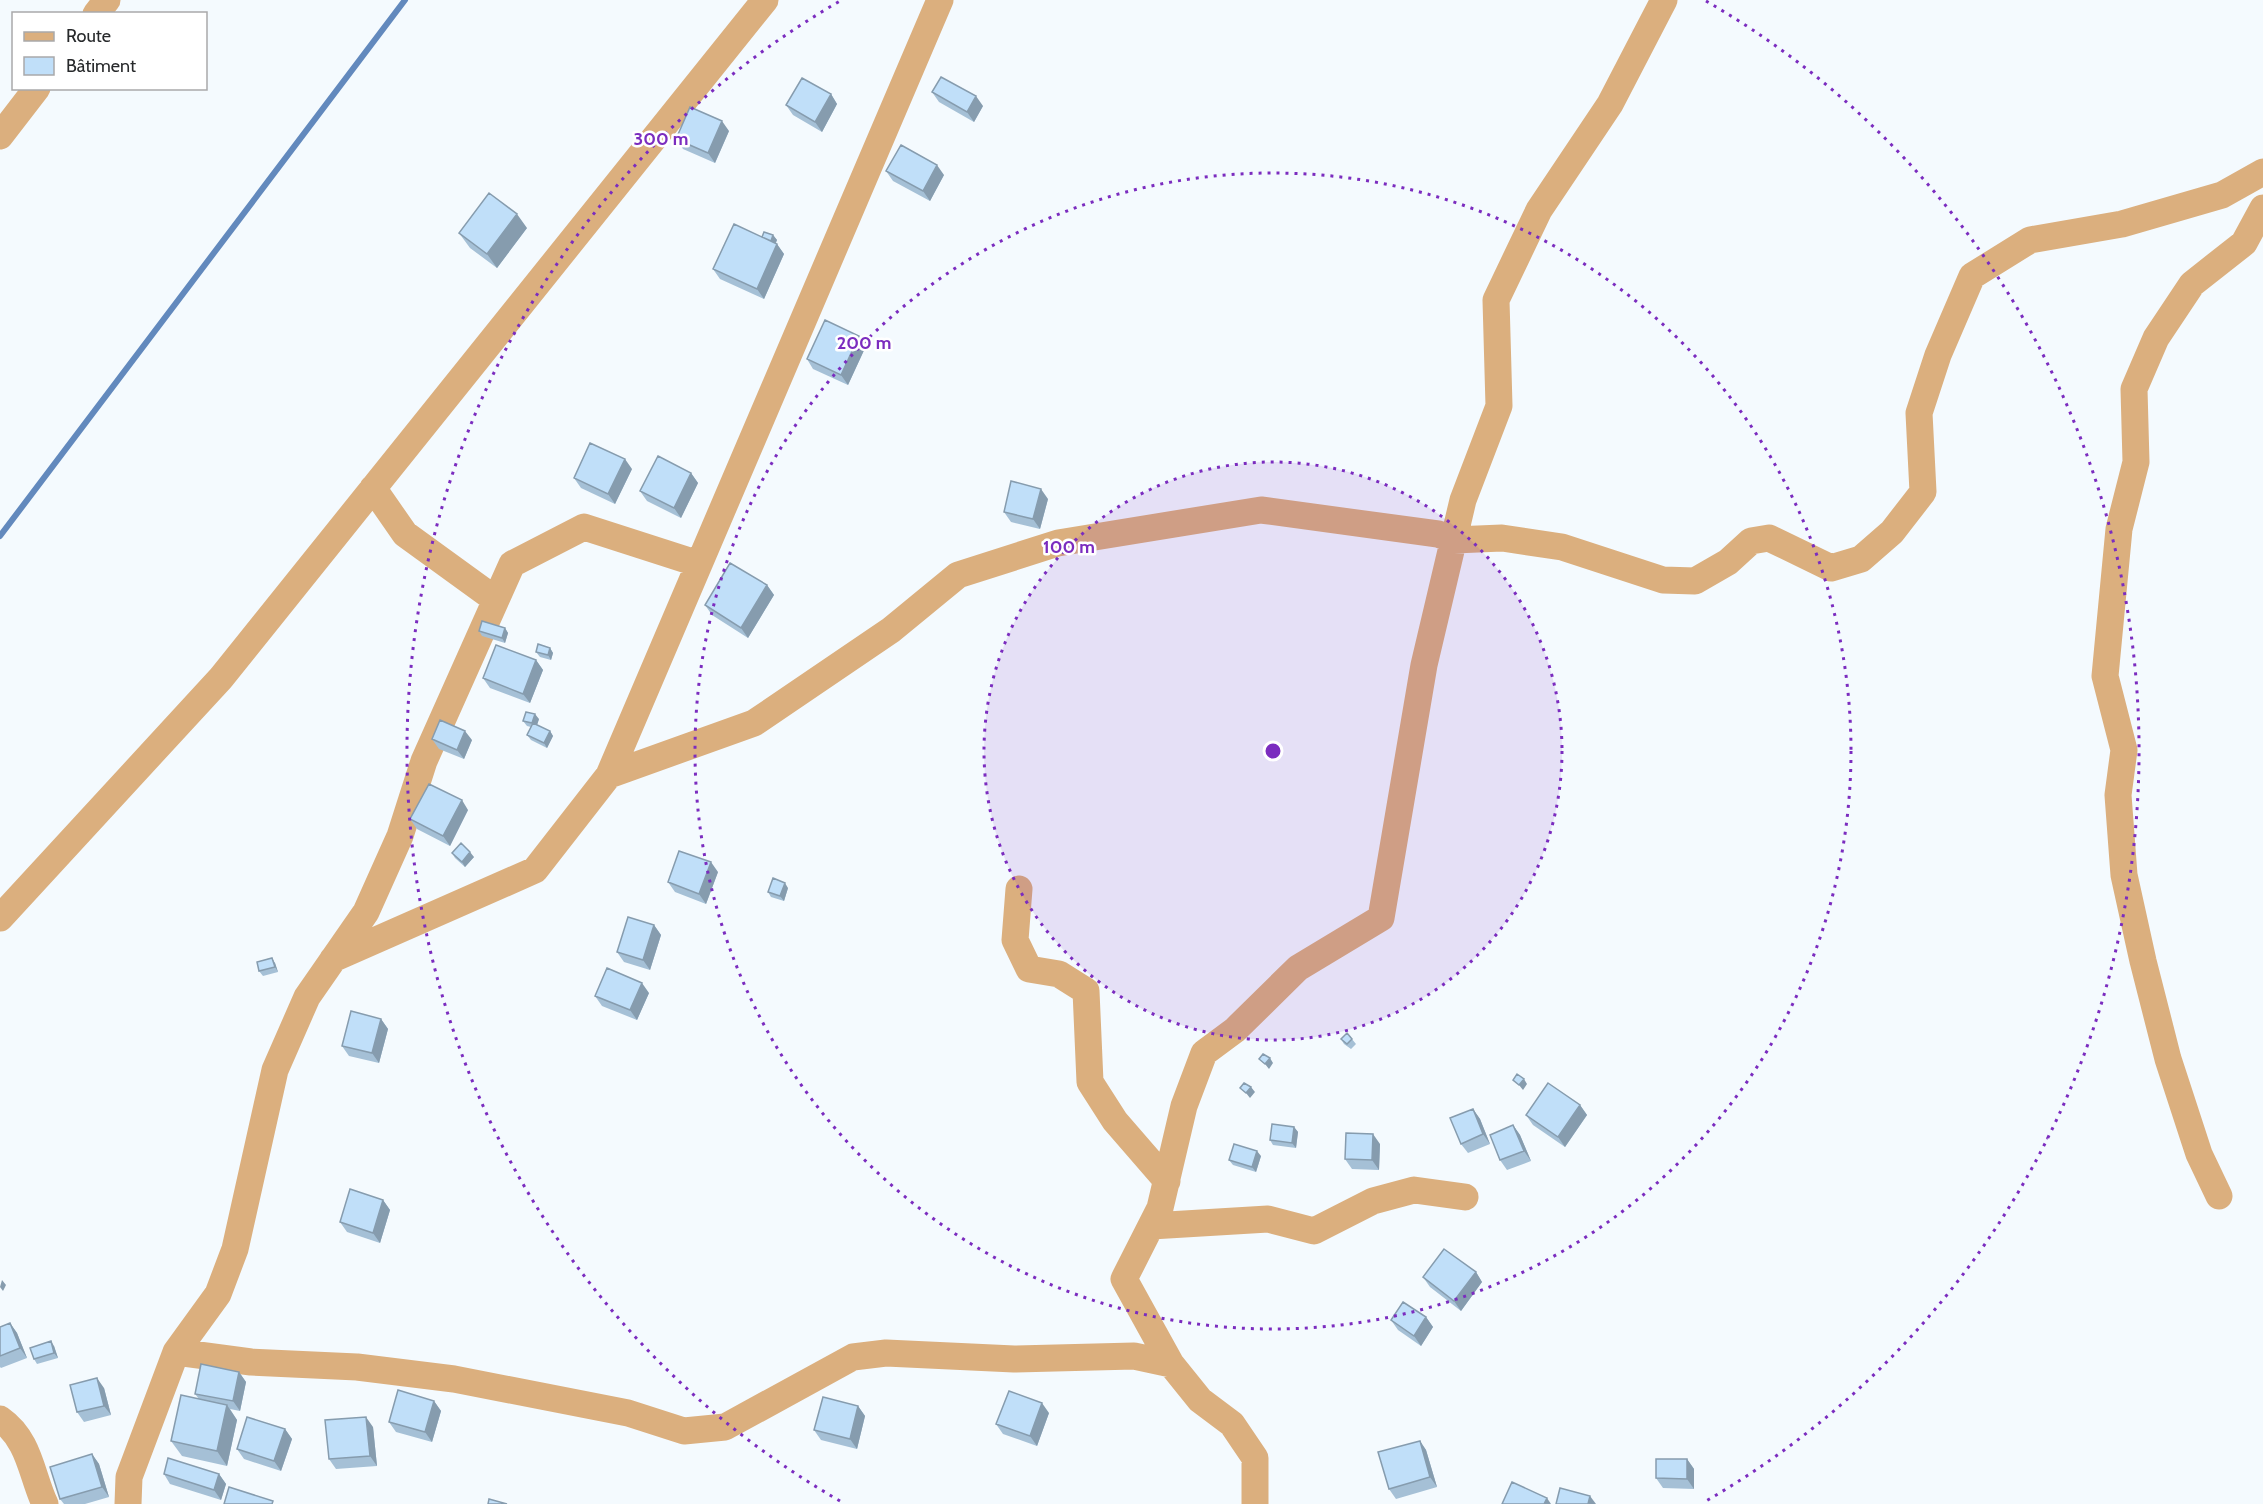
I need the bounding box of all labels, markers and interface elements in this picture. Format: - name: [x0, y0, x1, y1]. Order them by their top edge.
- legend: [12, 12, 207, 90]
- text: Route: [66, 25, 111, 47]
- text: Bâtiment: [66, 55, 136, 77]
- text: 300 m: [634, 128, 688, 150]
- text: 200 m: [837, 332, 891, 354]
- text: 100 m: [1043, 536, 1095, 558]
- centre of rings: [1263, 741, 1283, 761]

